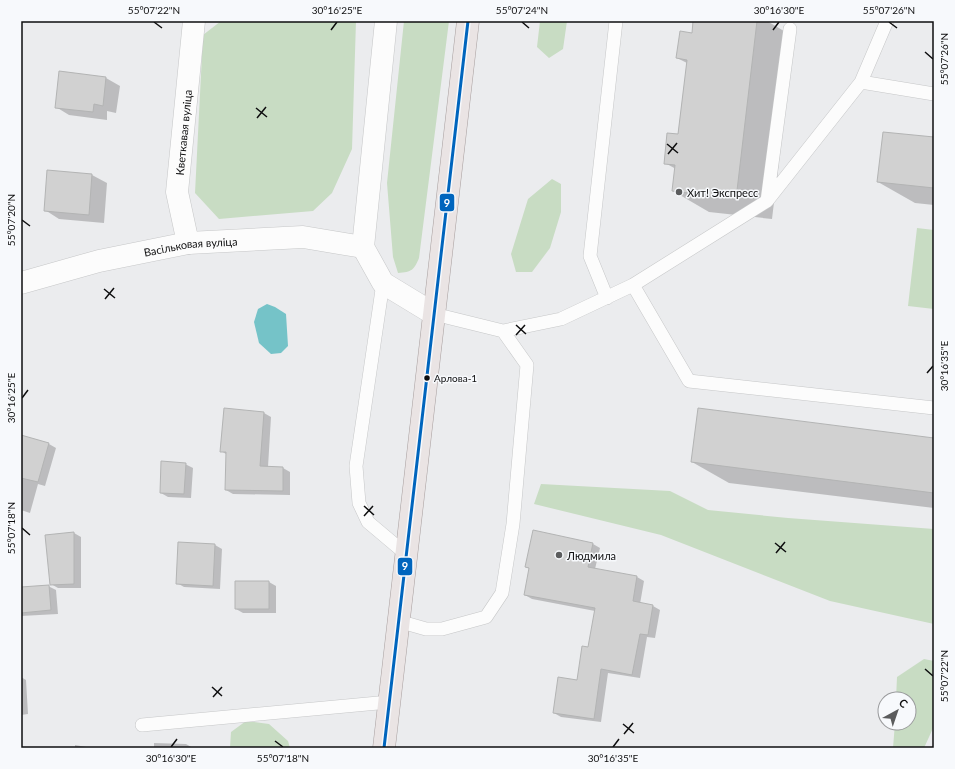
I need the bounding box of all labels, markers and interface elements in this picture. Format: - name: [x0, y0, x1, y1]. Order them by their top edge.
- text: 55°07'22"N: [128, 4, 180, 16]
- text: 30°16'25"E: [312, 4, 362, 16]
- text: 55°07'24"N: [496, 4, 548, 16]
- text: 30°16'30"E: [754, 4, 804, 16]
- text: 55°07'26"N: [863, 4, 915, 16]
- text: 55°07'26"N: [938, 33, 950, 85]
- street label: Кветкавая вуліца: [172, 89, 194, 176]
- place label: Хит! Экспресс: [687, 186, 758, 199]
- marker: Хит! Экспресс: [674, 187, 684, 197]
- line badge: 9: [439, 193, 455, 212]
- text: 55°07'20"N: [5, 194, 17, 246]
- text: 9: [444, 196, 450, 209]
- street label: Васільковая вуліца: [142, 234, 238, 258]
- text: 30°16'35"E: [938, 341, 950, 391]
- place label: Арлова-1: [434, 372, 477, 384]
- text: 30°16'25"E: [5, 373, 17, 423]
- marker: Арлова-1: [422, 373, 432, 383]
- text: 55°07'18"N: [5, 502, 17, 554]
- place label: Людмила: [566, 549, 616, 562]
- marker: Людмила: [554, 550, 564, 560]
- line badge: 9: [397, 557, 413, 576]
- text: 9: [402, 559, 408, 572]
- text: 55°07'22"N: [938, 650, 950, 702]
- north arrow: [877, 691, 917, 731]
- text: С: [897, 696, 911, 711]
- text: 30°16'30"E: [146, 752, 196, 764]
- text: 55°07'18"N: [257, 752, 309, 764]
- text: 30°16'35"E: [588, 752, 638, 764]

